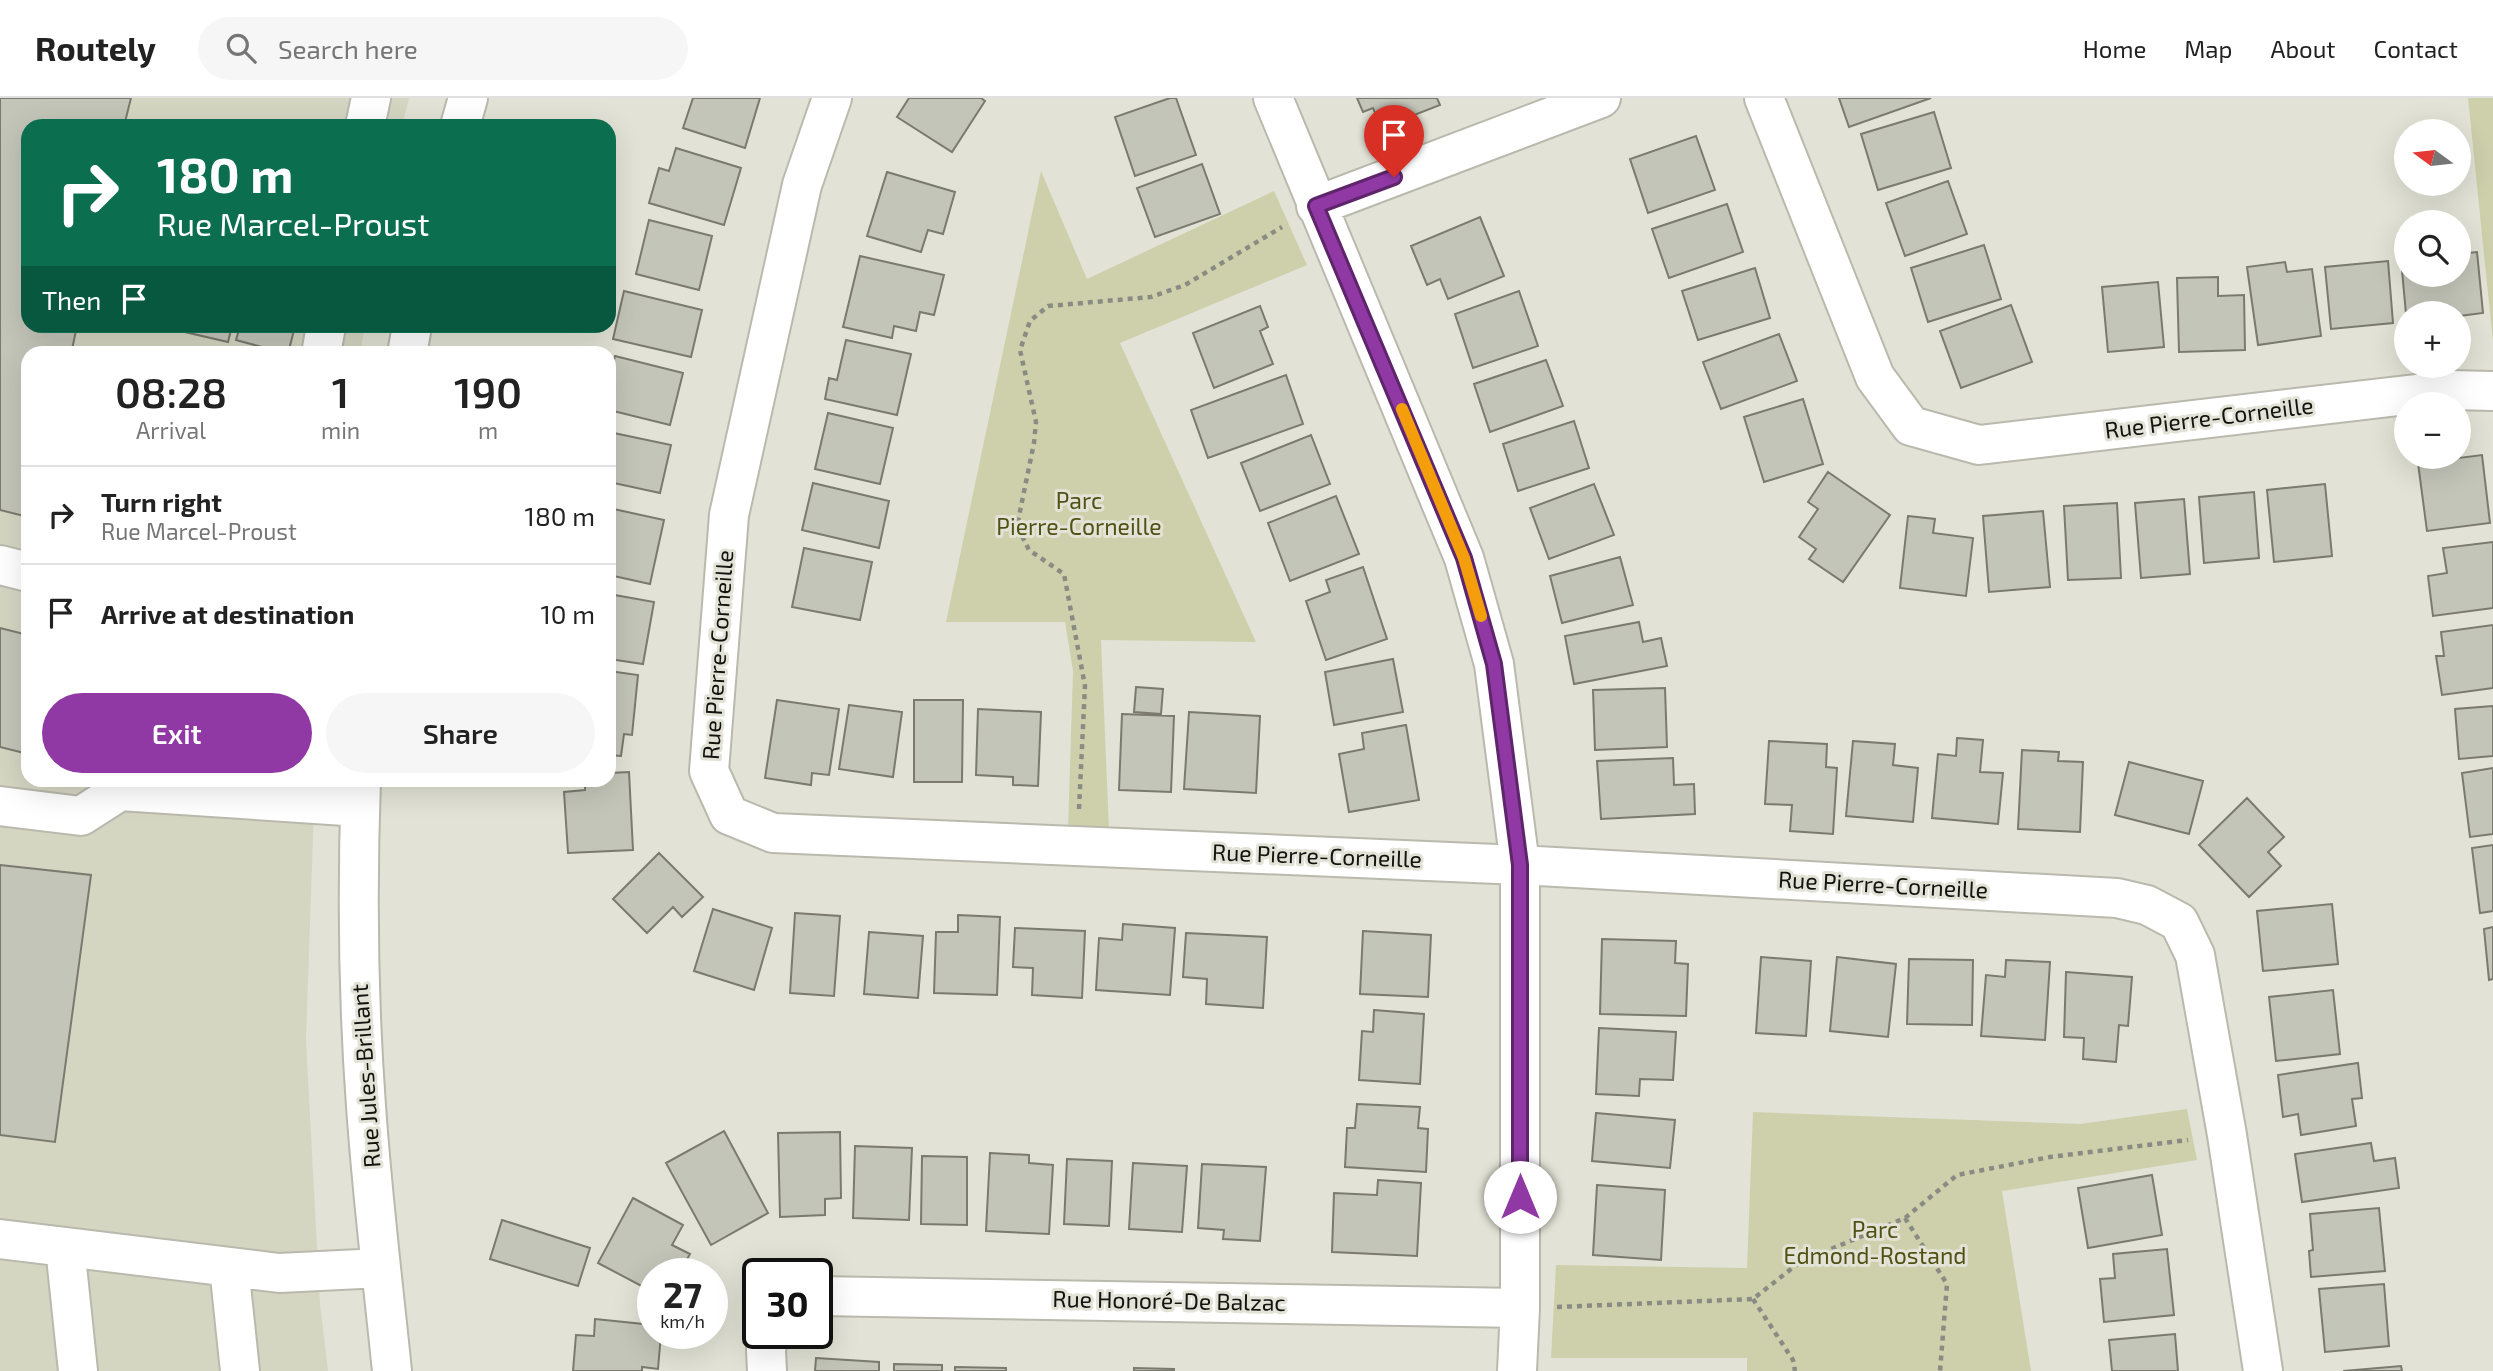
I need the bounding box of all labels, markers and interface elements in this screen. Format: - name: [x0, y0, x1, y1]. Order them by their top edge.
- search box: [198, 17, 688, 80]
- text: Routely: [35, 28, 156, 68]
- icon: search: [222, 29, 260, 67]
- text: Search here: [278, 33, 418, 64]
- text: Home: [2083, 34, 2146, 63]
- text: Map: [2184, 34, 2232, 63]
- text: About: [2270, 34, 2336, 63]
- text: Contact: [2374, 34, 2458, 63]
- pin: [1364, 105, 1424, 177]
- icon: arrive: [1375, 116, 1413, 154]
- north arrow: [2394, 119, 2471, 196]
- map controls: [2394, 119, 2471, 469]
- text: 180 m: [157, 144, 293, 203]
- icon: right: [42, 147, 133, 238]
- text: Rue Marcel-Proust: [157, 204, 429, 242]
- button: search: [2394, 210, 2471, 287]
- icon: arrive: [115, 280, 153, 318]
- text: Then: [42, 284, 101, 315]
- button: +: [2394, 301, 2471, 378]
- text: 08:28: [115, 366, 227, 416]
- text: 1: [332, 366, 349, 416]
- text: 190: [454, 366, 522, 416]
- street label: Rue Pierre-Corneille: [2103, 390, 2315, 444]
- button: −: [2394, 392, 2471, 469]
- text: Arrival: [136, 416, 206, 444]
- text: min: [321, 416, 360, 444]
- text: m: [478, 416, 498, 444]
- text: Turn right: [101, 486, 222, 517]
- park label: Parc Pierre-Corneille: [996, 486, 1162, 540]
- icon: right: [42, 496, 80, 534]
- text: 180 m: [525, 500, 595, 531]
- text: Rue Marcel-Proust: [101, 517, 297, 545]
- street label: Rue Pierre-Corneille: [696, 549, 738, 761]
- icon: arrive: [42, 594, 80, 632]
- text: Arrive at destination: [101, 598, 354, 629]
- text: 10 m: [540, 598, 595, 629]
- button: Exit: [42, 693, 312, 773]
- button: Share: [326, 693, 595, 773]
- street label: Rue Pierre-Corneille: [1212, 837, 1423, 873]
- street label: Rue Pierre-Corneille: [1777, 865, 1989, 903]
- street label: Rue Jules-Brillant: [345, 983, 385, 1169]
- position arrow: [1483, 1160, 1557, 1234]
- park label: Parc Edmond-Rostand: [1784, 1215, 1966, 1269]
- speed limit sign: 30: [742, 1258, 833, 1349]
- text: 27: [663, 1273, 702, 1315]
- street label: Rue Honoré-De Balzac: [1052, 1284, 1286, 1316]
- text: km/h: [660, 1310, 705, 1332]

